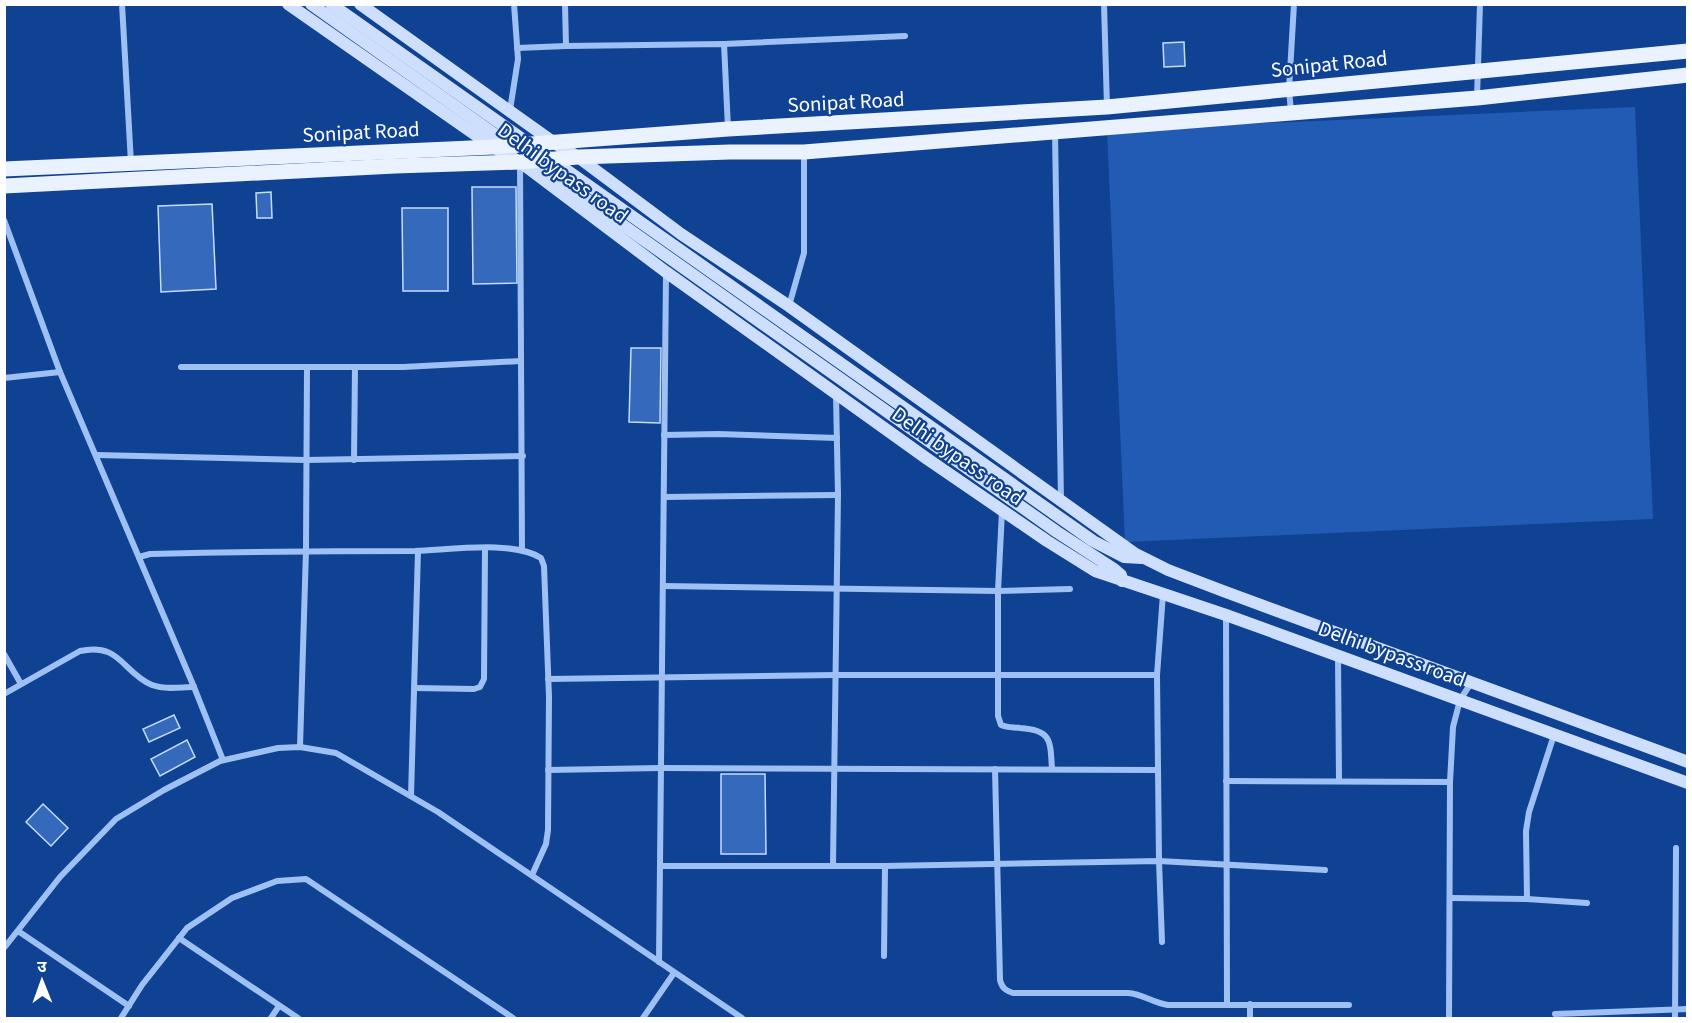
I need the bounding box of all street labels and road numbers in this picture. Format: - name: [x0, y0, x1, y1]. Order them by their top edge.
- street label: Sonipat Road: [1269, 43, 1389, 85]
- street label: Sonipat Road: [787, 84, 905, 120]
- street label: Sonipat Road: [302, 114, 420, 150]
- street label: Delhi bypass road: [491, 115, 635, 231]
- street label: Delhi bypass road: [886, 399, 1030, 513]
- street label: Delhi bypass road: [1314, 613, 1470, 695]

